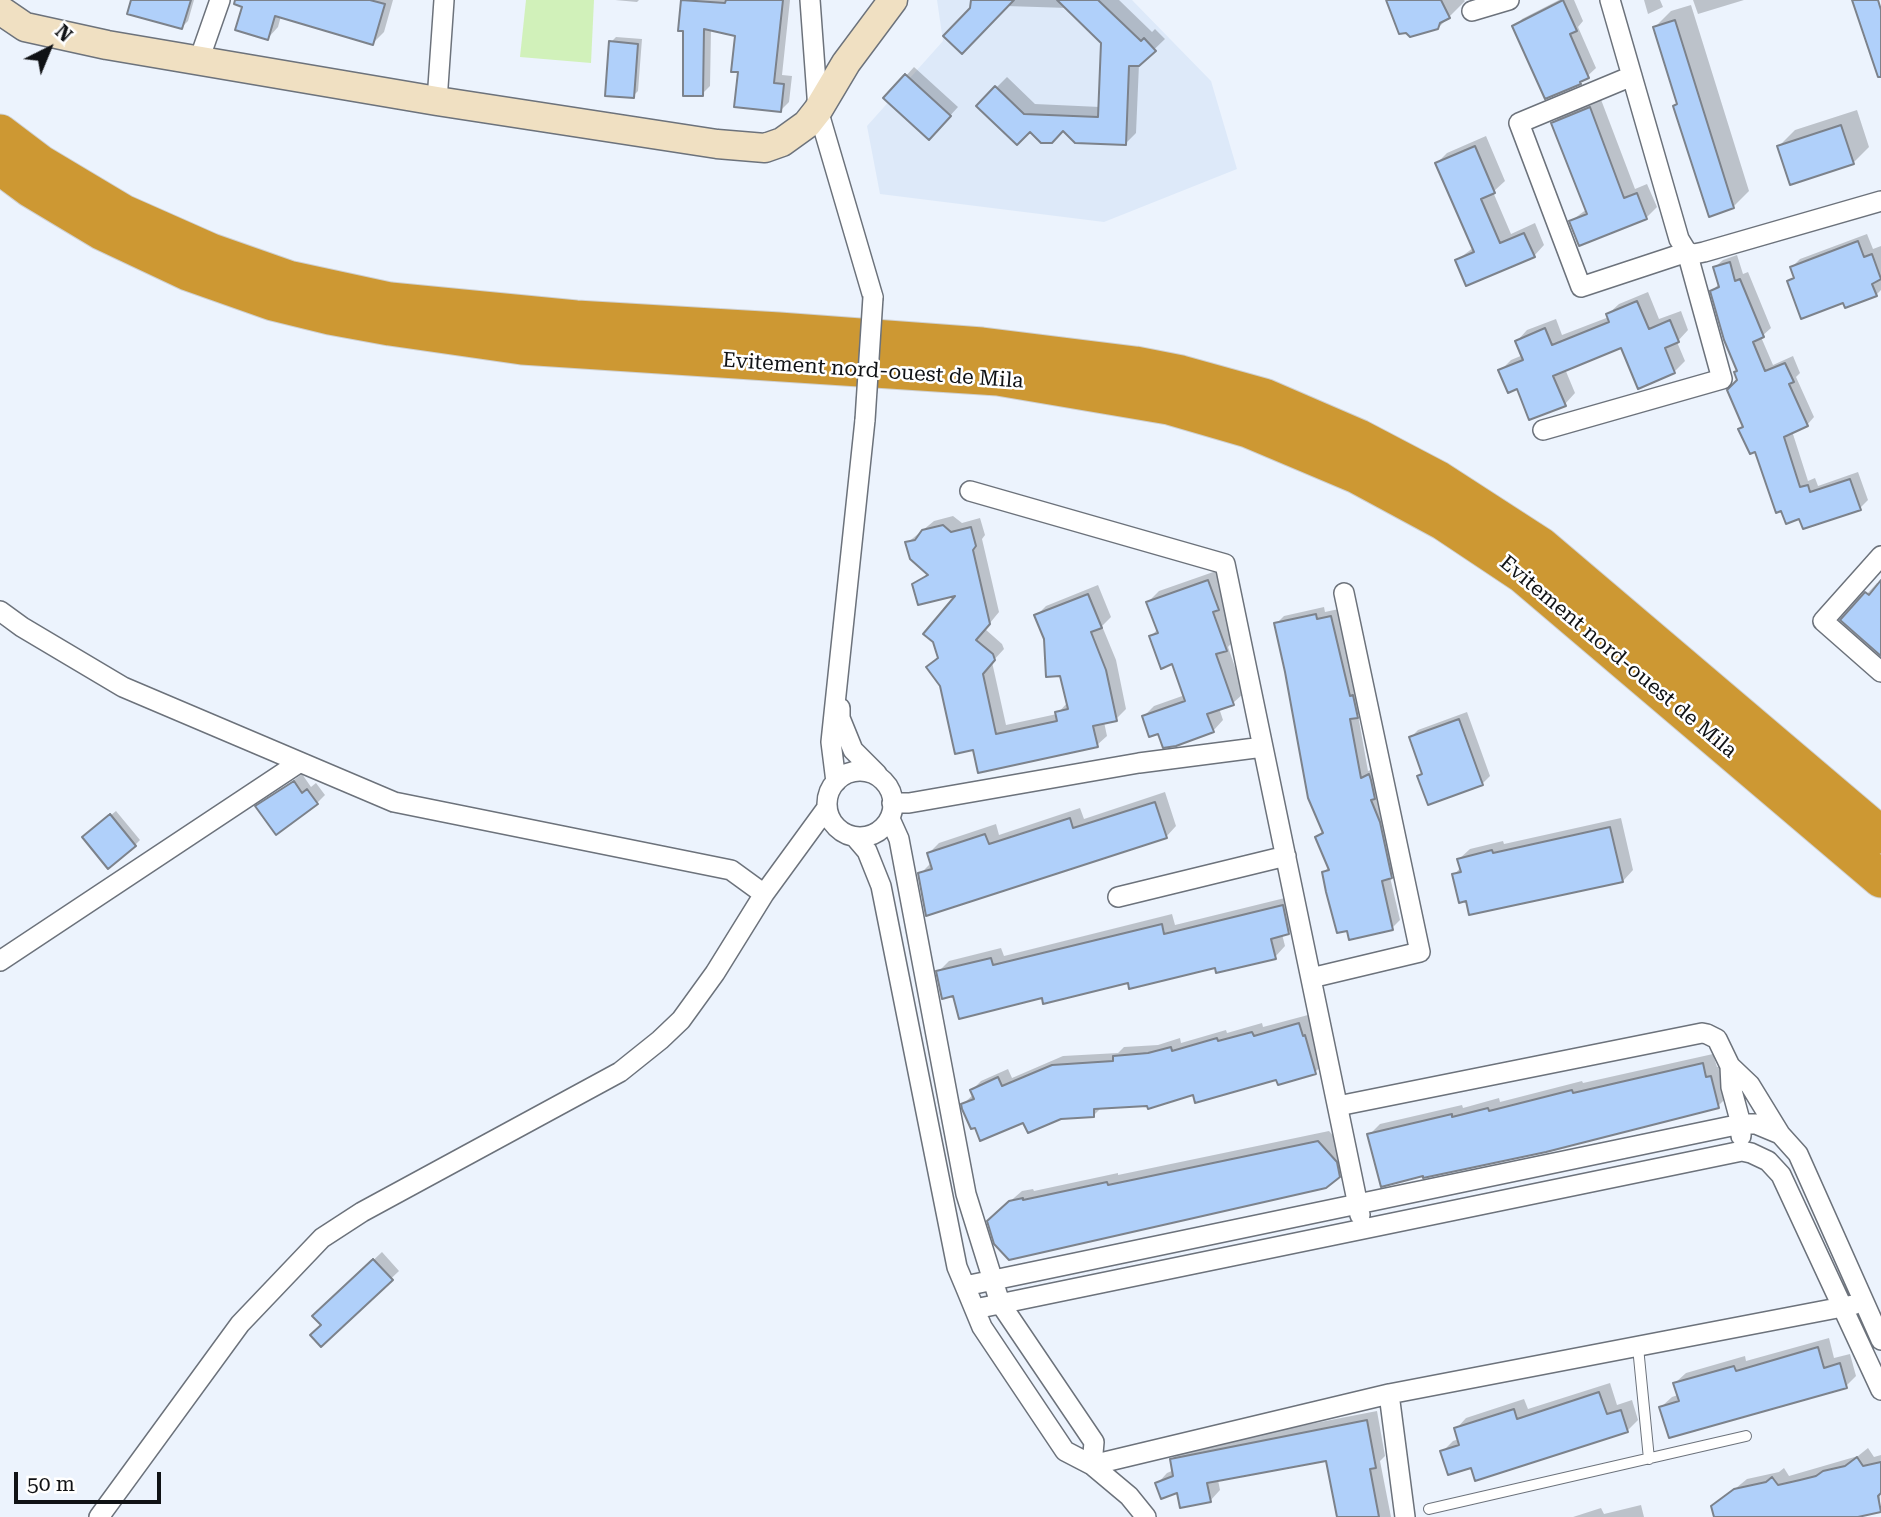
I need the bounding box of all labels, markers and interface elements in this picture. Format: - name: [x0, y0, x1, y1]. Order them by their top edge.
- north arrow: [14, 14, 84, 84]
- text: N: [50, 20, 77, 47]
- street label: Evitement nord-ouest de Mila: [722, 348, 1024, 394]
- street label: Evitement nord-ouest de Mila: [1494, 550, 1742, 764]
- scale bar: [18, 1458, 164, 1502]
- text: 50 m: [27, 1472, 75, 1496]

